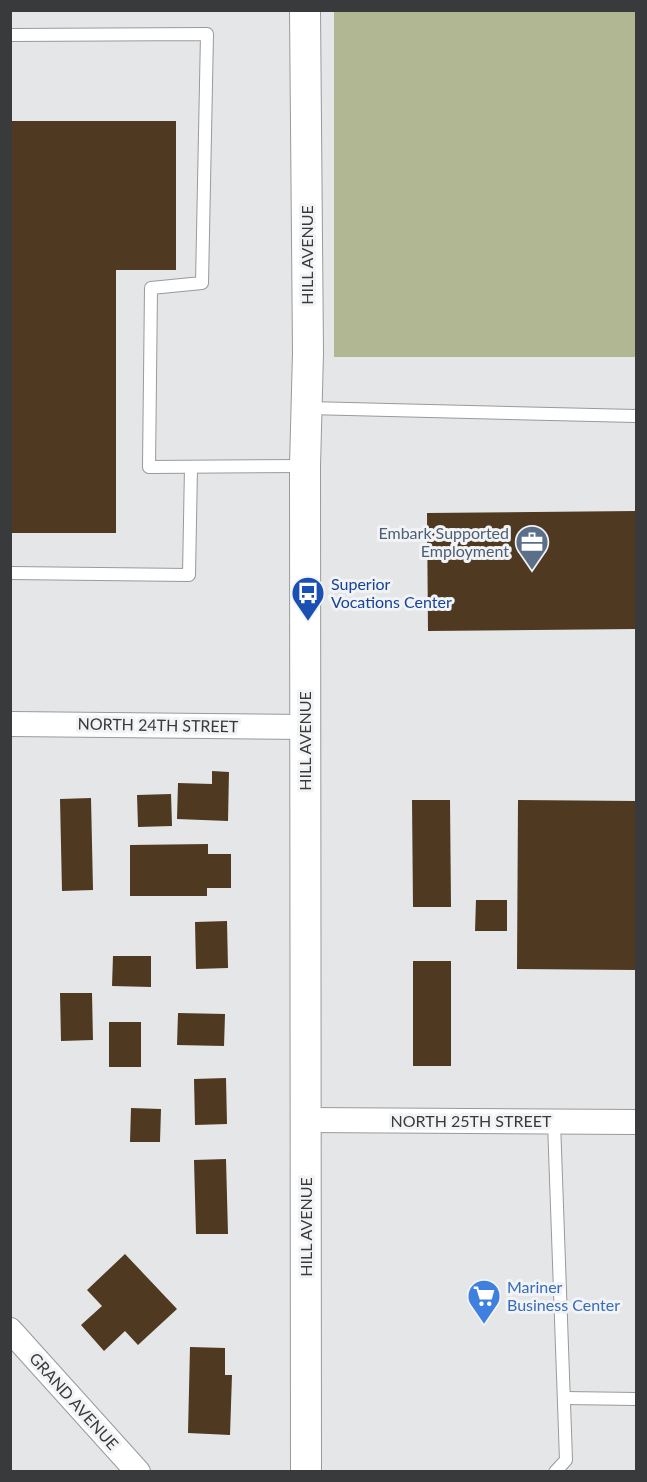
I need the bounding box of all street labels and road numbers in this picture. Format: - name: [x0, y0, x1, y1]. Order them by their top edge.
- street label: HILL AVENUE: [297, 205, 316, 305]
- street label: HILL AVENUE: [295, 691, 314, 791]
- street label: NORTH 24TH STREET: [77, 714, 239, 735]
- street label: NORTH 25TH STREET: [391, 1111, 552, 1130]
- street label: HILL AVENUE: [296, 1177, 315, 1277]
- street label: GRAND AVENUE: [26, 1348, 123, 1453]

